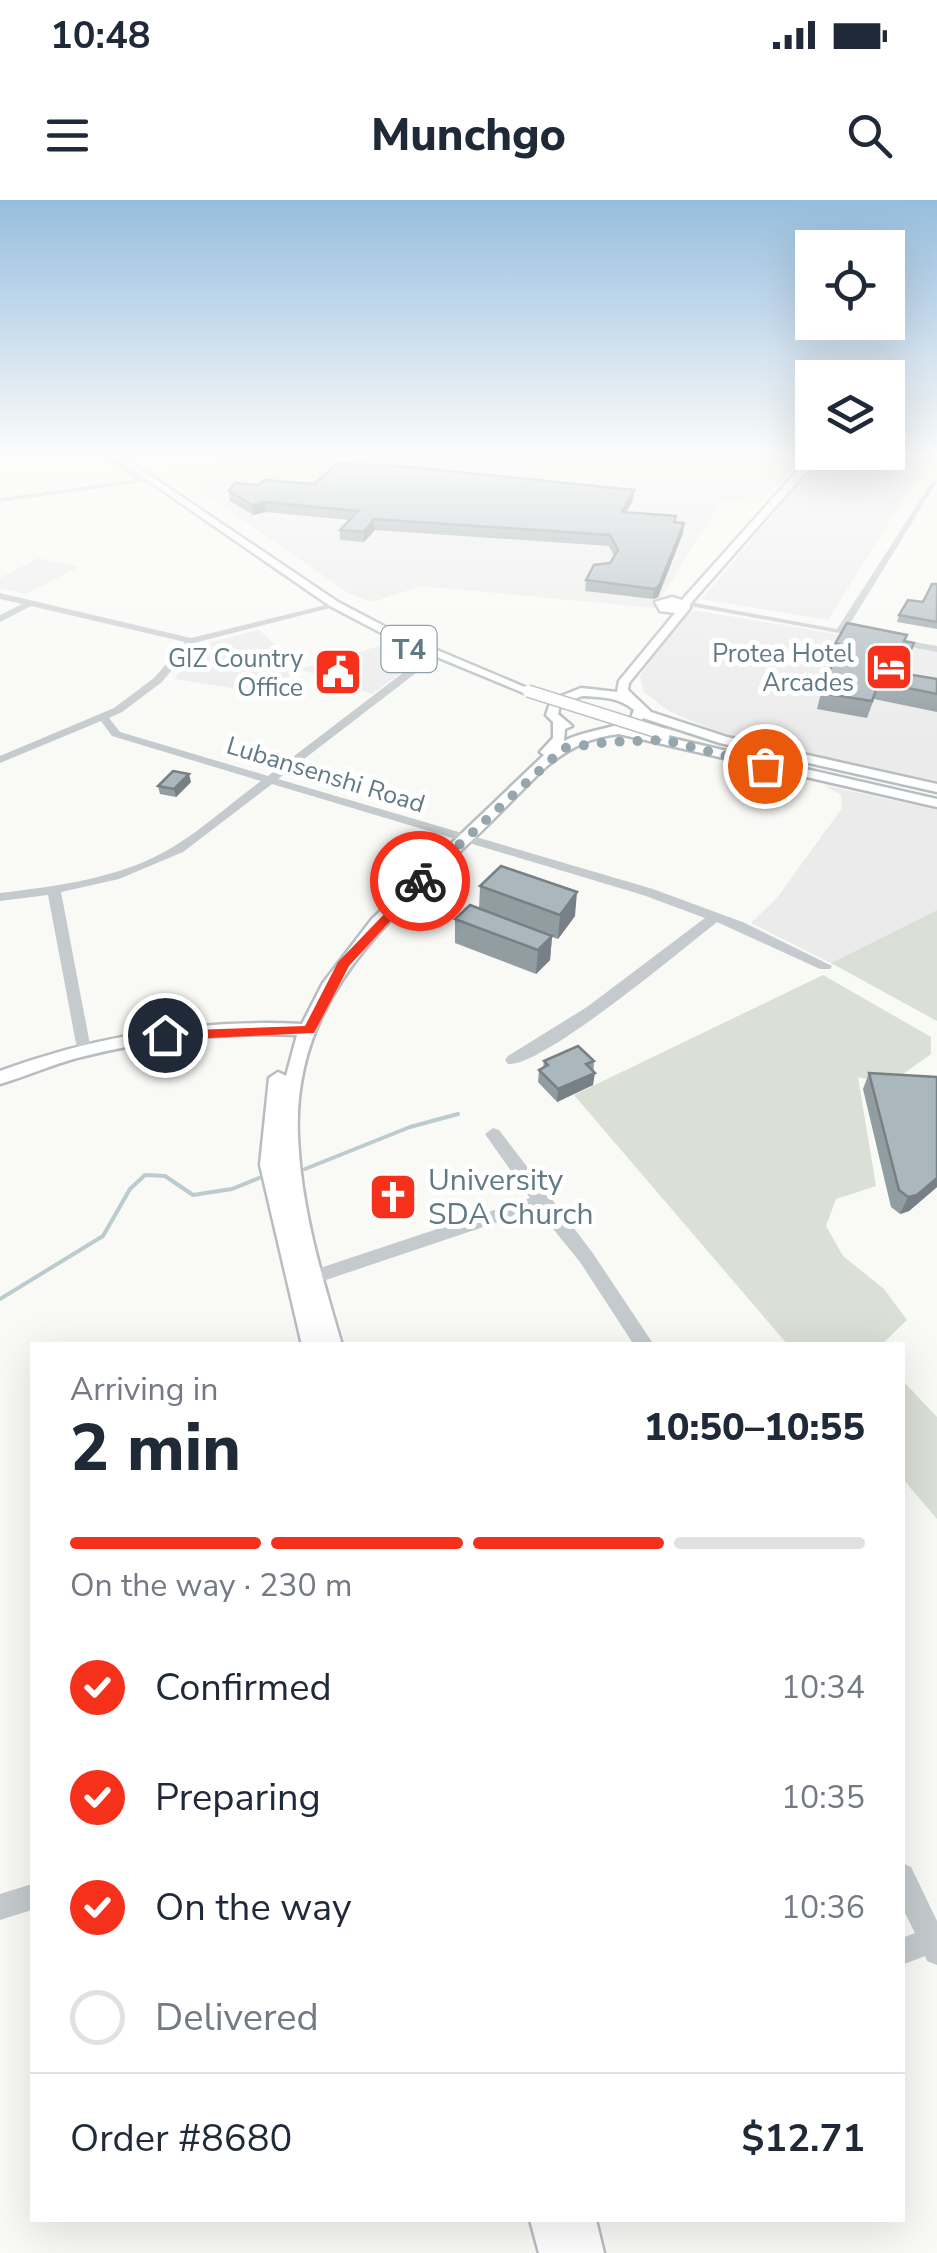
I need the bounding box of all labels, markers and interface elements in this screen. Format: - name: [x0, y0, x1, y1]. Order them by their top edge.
- text: 10:48: [50, 10, 151, 61]
- text: Munchgo: [371, 105, 566, 166]
- icon: menu: [40, 108, 95, 163]
- icon: search: [842, 108, 897, 163]
- map controls: [795, 230, 905, 470]
- button: locate: [795, 230, 905, 340]
- button: layers: [795, 360, 905, 470]
- road number: T4: [382, 626, 436, 672]
- place label: Protea Hotel Arcades: [712, 637, 855, 700]
- hotel icon: Protea Hotel Arcades: [863, 641, 915, 693]
- place label: GIZ Country Office: [168, 642, 303, 705]
- public building icon: GIZ Country Office: [312, 646, 364, 698]
- pin: [723, 724, 808, 809]
- street label: Lubansenshi Road: [222, 729, 429, 821]
- icon: bag: [738, 739, 793, 794]
- courier: [370, 831, 470, 931]
- icon: bike: [393, 854, 448, 909]
- pin: [123, 993, 208, 1078]
- icon: home: [138, 1008, 193, 1063]
- place label: University SDA Church: [428, 1160, 593, 1235]
- church icon: University SDA Church: [367, 1171, 419, 1223]
- text: Arriving in: [70, 1368, 218, 1411]
- text: 10:50–10:55: [644, 1402, 865, 1453]
- text: 2 min: [70, 1404, 241, 1493]
- text: On the way · 230 m: [70, 1564, 352, 1607]
- icon: check: [70, 1660, 125, 1715]
- text: Confirmed: [155, 1662, 332, 1713]
- text: 10:34: [781, 1666, 865, 1709]
- icon: check: [70, 1770, 125, 1825]
- text: Preparing: [155, 1772, 321, 1823]
- text: 10:35: [781, 1776, 865, 1819]
- icon: check: [70, 1880, 125, 1935]
- text: On the way: [155, 1882, 351, 1933]
- text: 10:36: [781, 1886, 865, 1929]
- text: Delivered: [155, 1992, 319, 2043]
- text: Order #8680: [70, 2113, 292, 2164]
- text: $12.71: [742, 2113, 865, 2164]

